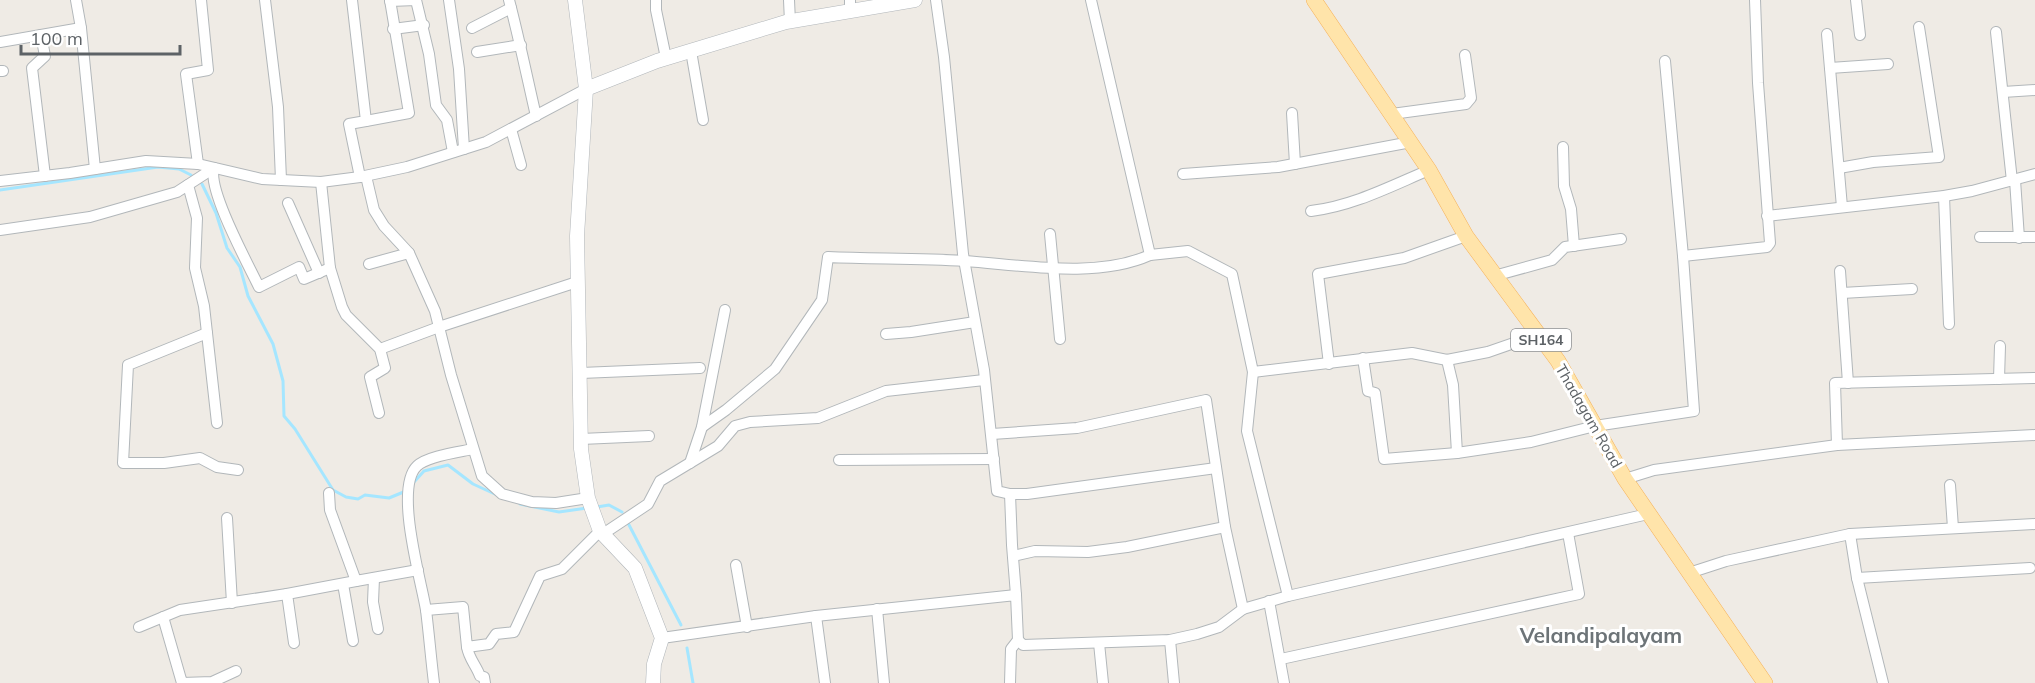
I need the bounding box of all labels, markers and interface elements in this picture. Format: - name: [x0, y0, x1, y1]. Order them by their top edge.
- scale bar: [21, 18, 180, 56]
- text: 100 m: [30, 27, 83, 50]
- road number: SH164: [1511, 329, 1571, 351]
- street label: Thadagam Road: [1552, 361, 1626, 471]
- district label: Velandipalayam: [1519, 622, 1682, 648]

